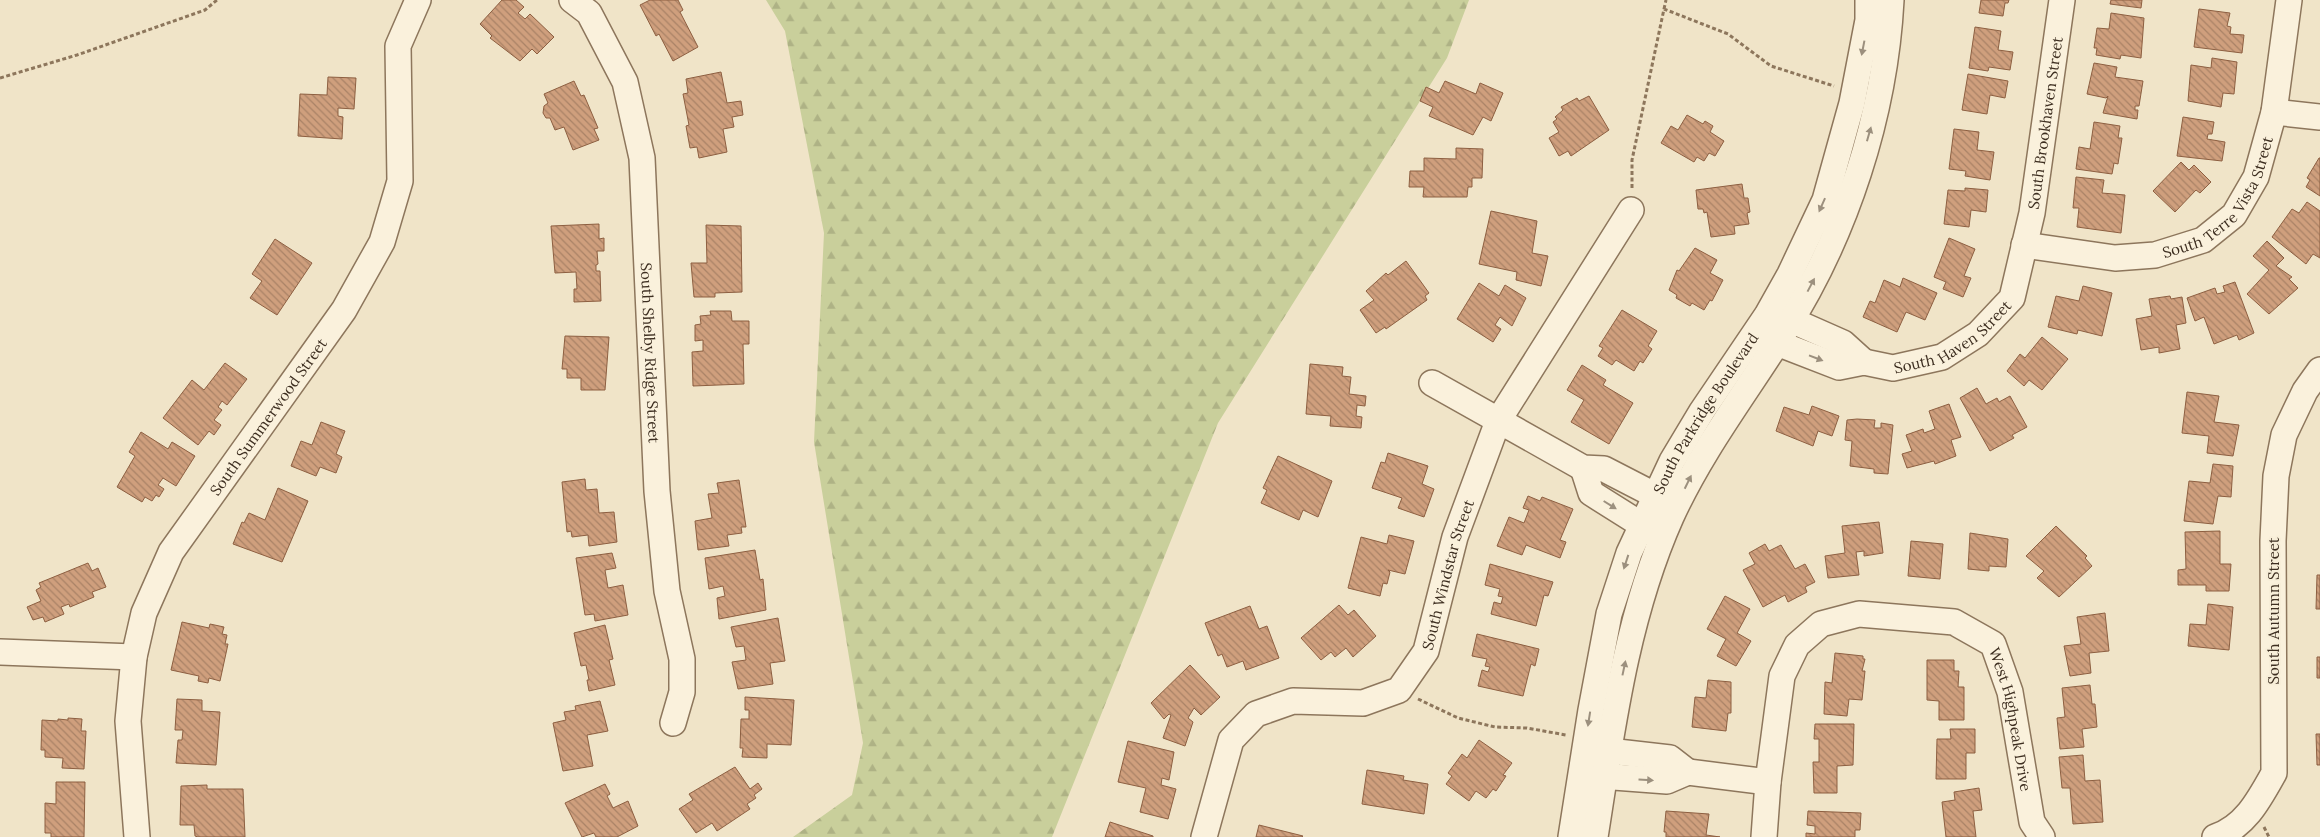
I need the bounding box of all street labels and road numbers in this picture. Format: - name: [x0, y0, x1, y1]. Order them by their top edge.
- street label: South Brookhaven Street: [2023, 35, 2066, 210]
- street label: South Terre Vista Street: [2160, 134, 2276, 262]
- street label: South Shelby Ridge Street: [637, 262, 664, 444]
- street label: South Haven Street: [1892, 296, 2015, 377]
- street label: South Parkridge Boulevard: [1649, 329, 1762, 497]
- street label: South Summerwood Street: [205, 334, 331, 499]
- street label: South Windstar Street: [1417, 497, 1478, 652]
- street label: South Autumn Street: [2264, 537, 2283, 685]
- street label: West Highpeak Drive: [1985, 645, 2036, 793]

